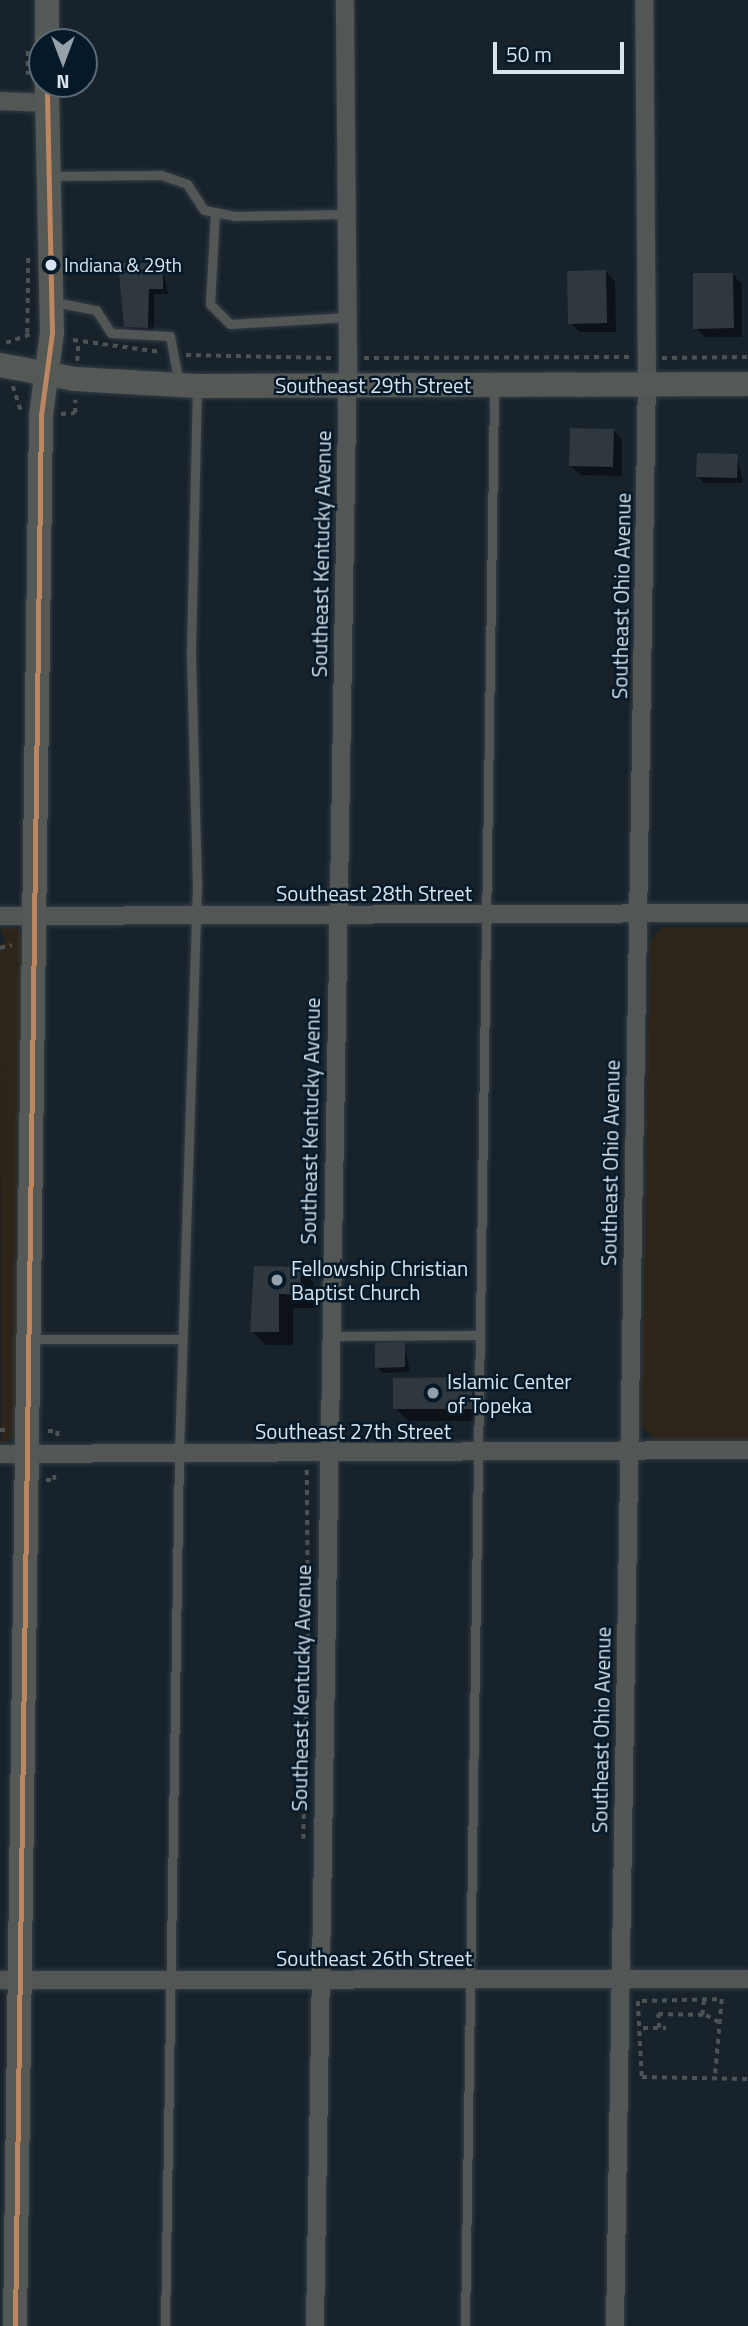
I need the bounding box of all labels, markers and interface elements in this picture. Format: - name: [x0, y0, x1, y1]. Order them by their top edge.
- north arrow: [28, 28, 98, 98]
- scale bar: [496, 28, 627, 72]
- text: 50 m: [506, 38, 552, 70]
- text: N: [56, 68, 70, 97]
- place label: Indiana & 29th: [64, 254, 182, 276]
- marker: Indiana & 29th: [44, 258, 58, 272]
- street label: Southeast 29th Street: [275, 372, 471, 398]
- street label: Southeast Kentucky Avenue: [306, 430, 336, 678]
- street label: Southeast Ohio Avenue: [607, 493, 635, 699]
- street label: Southeast 28th Street: [276, 880, 472, 906]
- street label: Southeast Kentucky Avenue: [295, 997, 325, 1245]
- street label: Southeast Ohio Avenue: [596, 1060, 624, 1266]
- place label: Fellowship Christian Baptist Church: [291, 1255, 468, 1305]
- marker: Fellowship Christian Baptist Church: [269, 1272, 285, 1288]
- place label: Islamic Center of Topeka: [447, 1368, 572, 1418]
- marker: Islamic Center of Topeka: [425, 1385, 441, 1401]
- street label: Southeast 27th Street: [255, 1418, 451, 1444]
- street label: Southeast Kentucky Avenue: [286, 1564, 316, 1812]
- street label: Southeast Ohio Avenue: [587, 1627, 615, 1833]
- street label: Southeast 26th Street: [276, 1945, 472, 1971]

